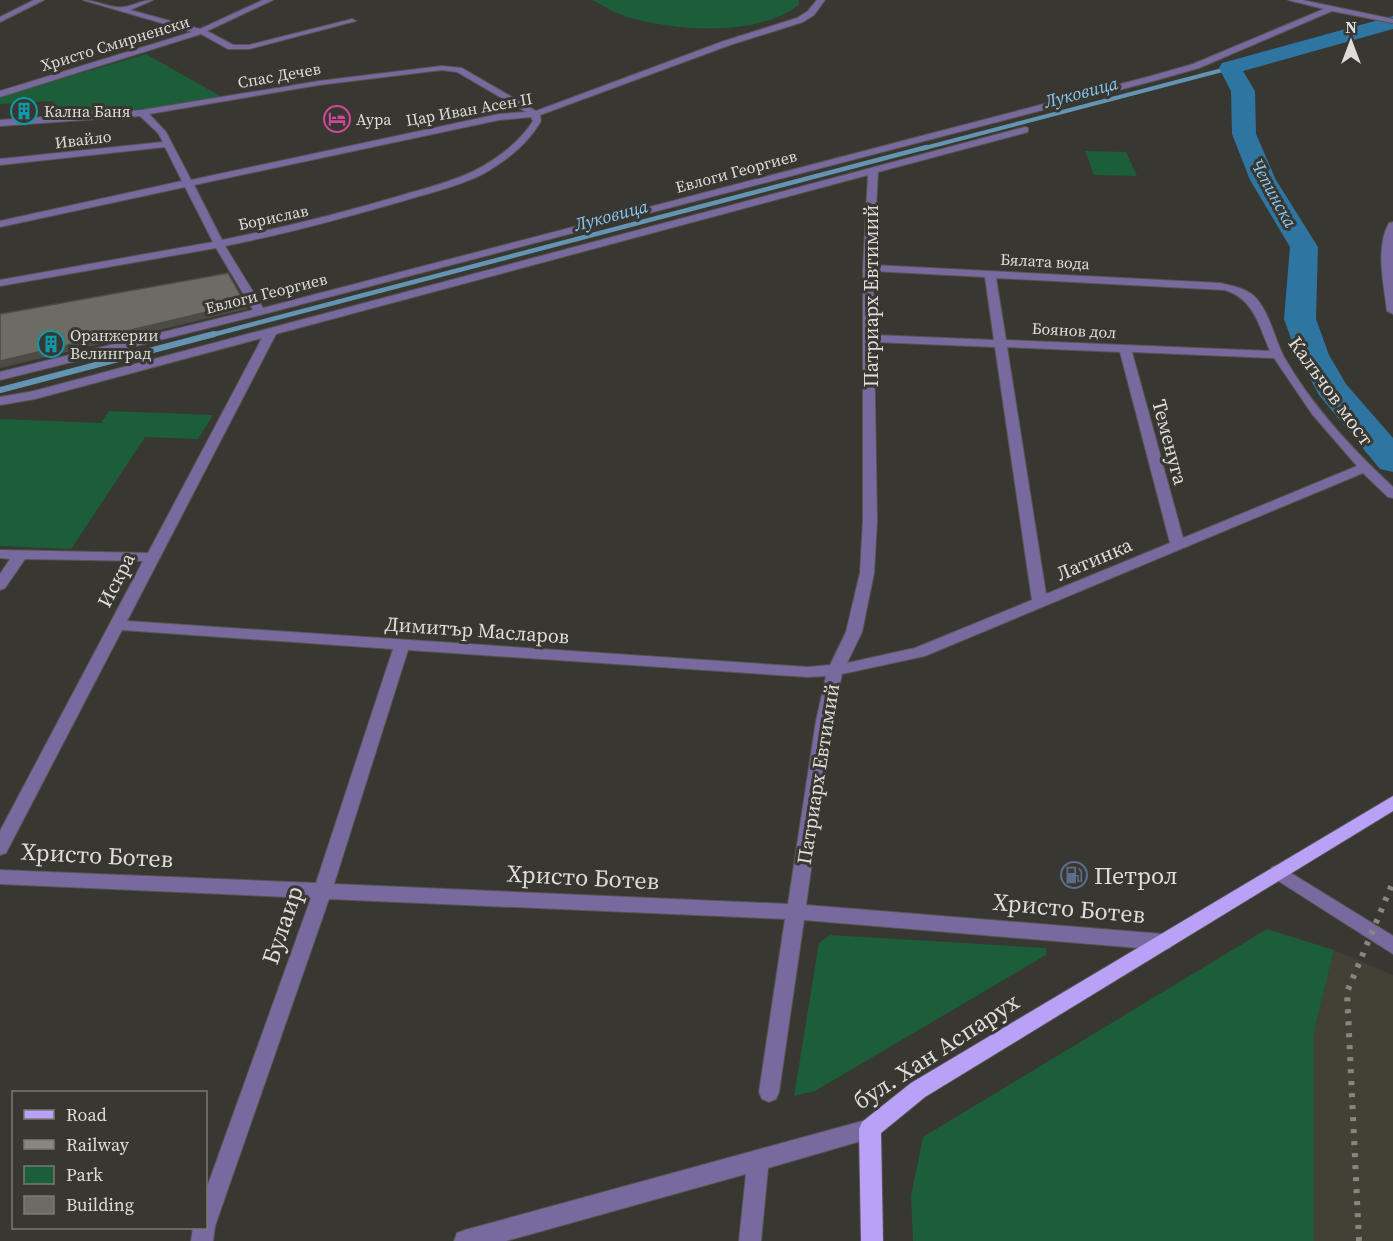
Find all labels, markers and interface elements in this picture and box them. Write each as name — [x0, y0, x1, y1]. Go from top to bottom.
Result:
street label: Христо Смирненски — [38, 10, 192, 76]
north arrow — [1321, 12, 1381, 72]
text: N — [1345, 16, 1357, 38]
street label: Спас Дечев — [236, 57, 322, 93]
water label: Луковица — [1040, 70, 1121, 114]
street label: Цар Иван Асен II — [404, 87, 534, 131]
building icon: Кална Баня — [9, 96, 39, 126]
place label: Кална Баня — [44, 100, 130, 122]
hotel icon: Аура — [322, 104, 352, 134]
place label: Аура — [356, 108, 392, 130]
street label: Ивайло — [53, 125, 113, 153]
street label: Евлоги Георгиев — [673, 144, 799, 198]
water label: Чепинска — [1245, 154, 1303, 232]
water label: Луковица — [570, 193, 651, 237]
street label: Борислав — [236, 199, 310, 235]
street label: Патриарх Евтимий — [857, 205, 885, 387]
street label: Бялата вода — [1000, 248, 1091, 274]
street label: Евлоги Георгиев — [203, 267, 329, 319]
street label: Боянов дол — [1031, 317, 1117, 343]
place label: Оранжерии Велинград — [70, 324, 159, 364]
building icon: Оранжерии Велинград — [36, 329, 66, 359]
street label: Калъчов мост — [1282, 331, 1380, 452]
street label: Теменуга — [1145, 396, 1195, 489]
street label: Латинка — [1052, 530, 1137, 588]
street label: Искра — [90, 547, 142, 612]
street label: Димитър Масларов — [384, 610, 570, 650]
street label: Патриарх Евтимий — [790, 681, 846, 866]
street label: Христо Ботев — [20, 835, 174, 875]
street label: Христо Ботев — [506, 857, 660, 897]
place label: Петрол — [1094, 859, 1178, 892]
fuel station icon: Петрол — [1059, 860, 1089, 890]
street label: Булаир — [253, 881, 311, 969]
street label: Христо Ботев — [992, 885, 1146, 931]
street label: бул. Хан Аспарух — [847, 985, 1026, 1117]
legend — [12, 1091, 207, 1229]
text: Road — [66, 1102, 107, 1127]
text: Railway — [66, 1132, 130, 1157]
text: Park — [66, 1162, 103, 1187]
text: Building — [66, 1192, 134, 1217]

